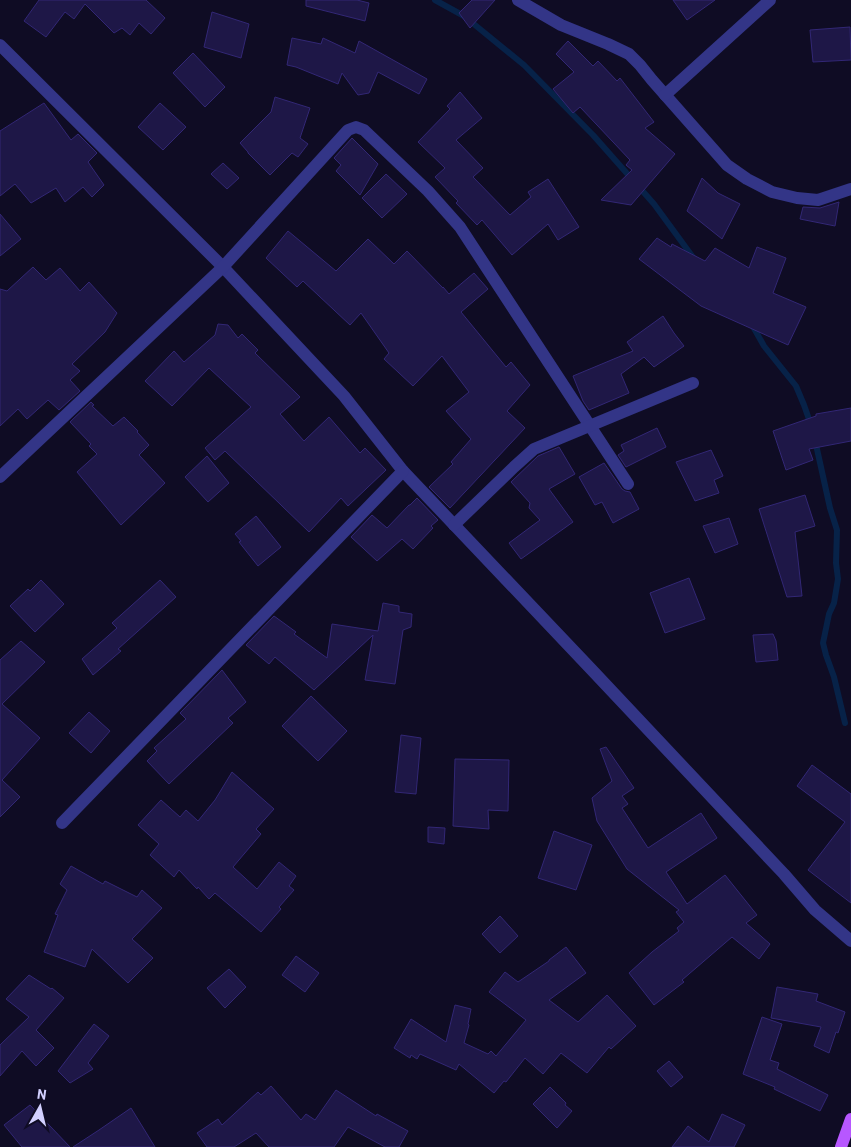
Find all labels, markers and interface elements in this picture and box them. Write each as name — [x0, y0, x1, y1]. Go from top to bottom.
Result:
north arrow — [15, 1082, 65, 1132]
text: N — [36, 1085, 48, 1103]

